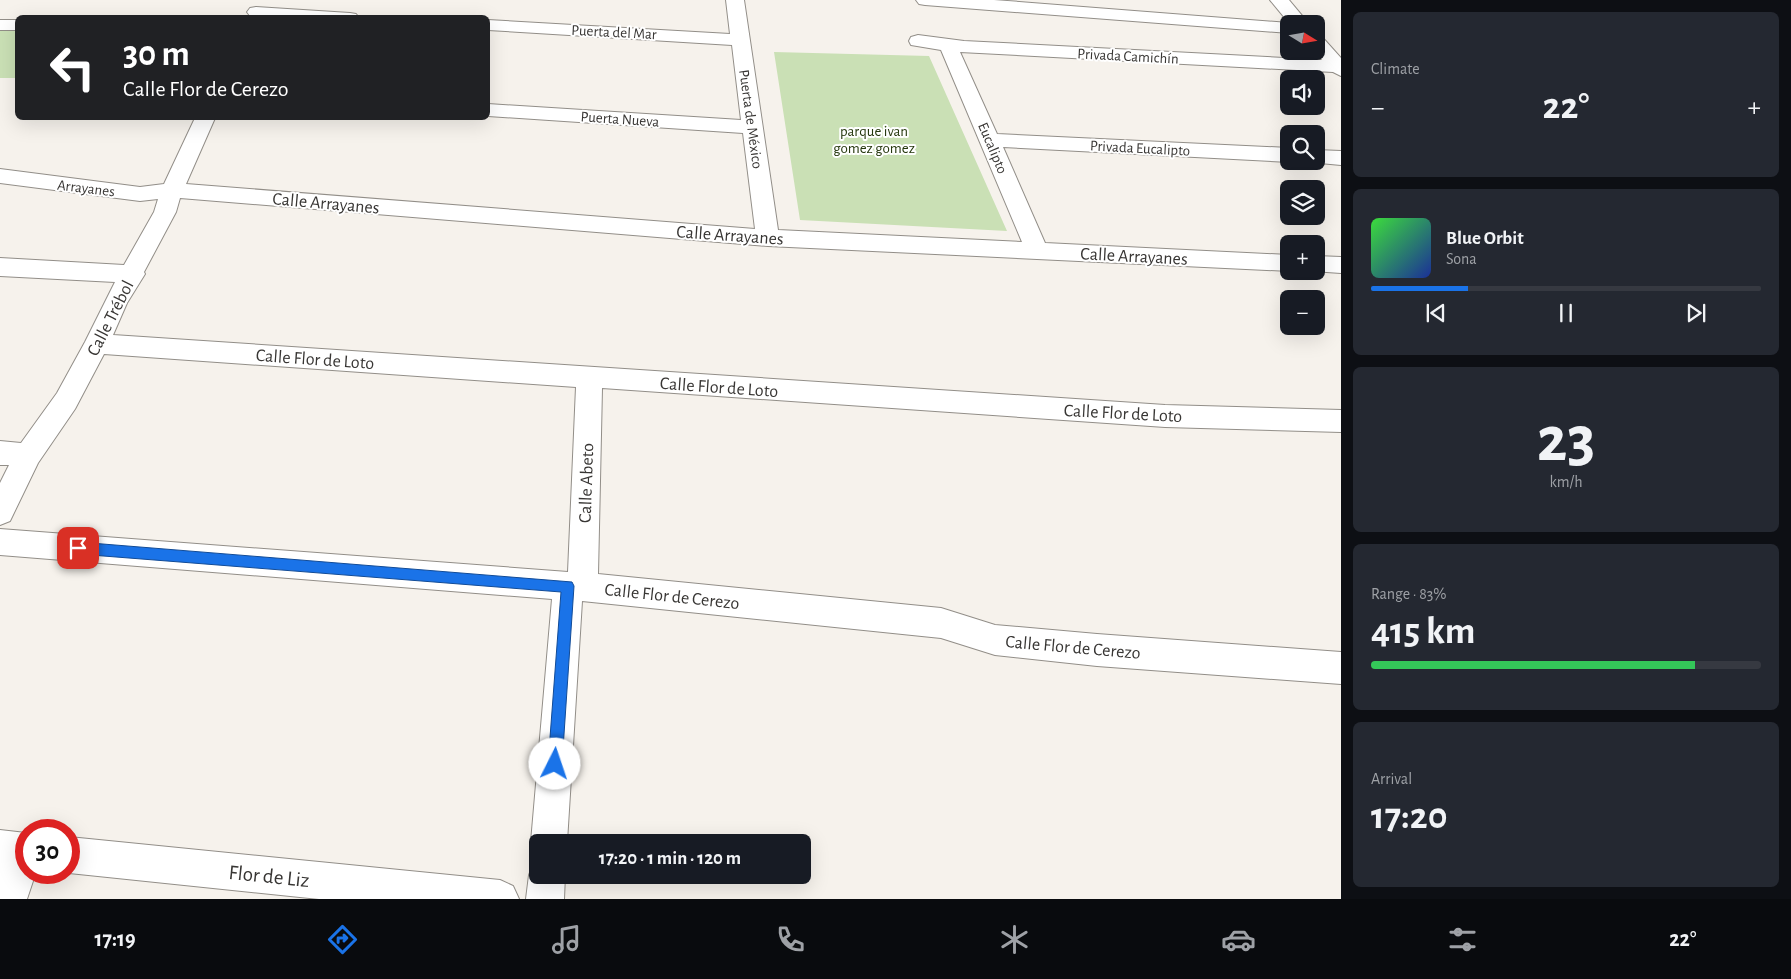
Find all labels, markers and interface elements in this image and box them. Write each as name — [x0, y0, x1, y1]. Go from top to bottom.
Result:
north arrow — [1280, 15, 1325, 60]
map controls — [1280, 15, 1325, 335]
street label: Puerta del Mar — [571, 23, 657, 42]
icon: left — [40, 35, 105, 100]
text: 30 m — [123, 37, 190, 72]
street label: Privada Camichín — [1077, 46, 1179, 67]
text: Climate — [1371, 61, 1420, 77]
street label: Puerta de México — [736, 68, 765, 170]
button: sound — [1280, 70, 1325, 115]
text: Calle Flor de Cerezo — [123, 78, 289, 100]
text: 22° — [1543, 88, 1589, 126]
text: − — [1371, 94, 1384, 122]
text: + — [1748, 94, 1761, 122]
street label: Puerta Nueva — [580, 109, 660, 130]
street label: Eucalipto — [975, 120, 1010, 176]
park label: parque ivan gomez gomez — [833, 124, 915, 156]
button: search — [1280, 125, 1325, 170]
street label: Privada Eucalipto — [1090, 138, 1190, 159]
street label: Arrayanes — [56, 178, 116, 199]
button: layers — [1280, 180, 1325, 225]
street label: Calle Arrayanes — [272, 190, 380, 218]
street label: Calle Arrayanes — [676, 223, 784, 249]
text: Blue Orbit — [1446, 229, 1524, 248]
button: + — [1280, 235, 1325, 280]
street label: Calle Arrayanes — [1080, 245, 1188, 269]
text: Sona — [1446, 251, 1477, 267]
street label: Calle Trébol — [84, 278, 138, 359]
button: − — [1280, 290, 1325, 335]
icon: previous — [1422, 299, 1450, 327]
icon: pause — [1552, 299, 1580, 327]
icon: next — [1682, 299, 1710, 327]
street label: Calle Flor de Loto — [255, 347, 375, 373]
street label: Calle Flor de Loto — [659, 375, 779, 401]
street label: Calle Flor de Loto — [1063, 402, 1183, 426]
text: 23 — [1537, 408, 1595, 473]
street label: Calle Abeto — [577, 443, 597, 523]
text: km/h — [1549, 474, 1583, 490]
pin — [57, 527, 99, 569]
icon: arrive — [64, 534, 92, 562]
street label: Calle Flor de Cerezo — [604, 581, 740, 613]
text: Range · 83% — [1371, 586, 1447, 602]
text: 415 km — [1371, 613, 1475, 651]
street label: Calle Flor de Cerezo — [1005, 633, 1141, 663]
position arrow — [528, 737, 580, 789]
text: Arrival — [1371, 771, 1412, 787]
text: 17:20 — [1371, 798, 1448, 836]
speed limit sign: 30 — [15, 819, 80, 884]
text: 17:20 · 1 min · 120 m — [599, 849, 741, 868]
street label: Flor de Liz — [228, 862, 310, 891]
icon: directions — [325, 922, 360, 957]
icon: music — [549, 922, 584, 957]
icon: phone — [773, 922, 808, 957]
icon: climate — [997, 922, 1032, 957]
icon: car — [1221, 922, 1256, 957]
icon: filters — [1445, 922, 1480, 957]
text: 17:19 — [95, 928, 136, 950]
text: 22° — [1669, 928, 1696, 950]

